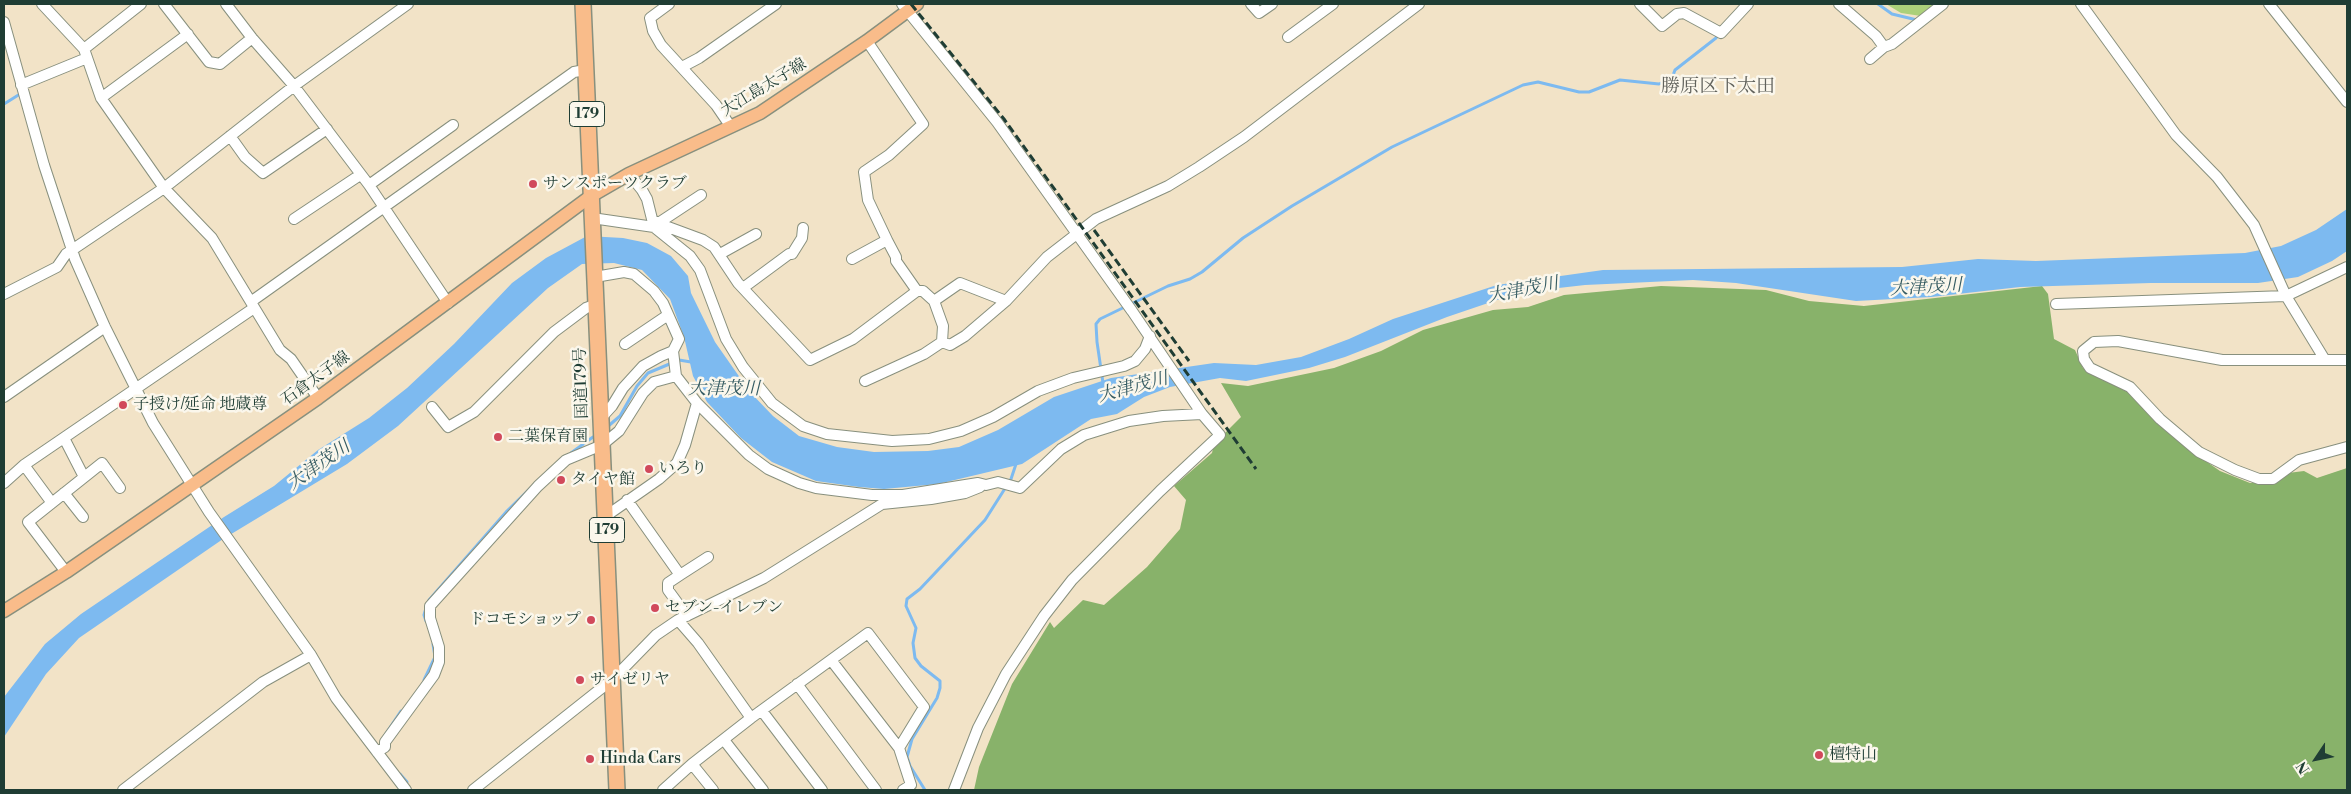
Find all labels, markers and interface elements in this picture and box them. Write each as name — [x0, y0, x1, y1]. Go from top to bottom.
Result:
street label: 大江島太子線 — [718, 55, 810, 121]
district label: 勝原区下太田 — [1661, 76, 1775, 98]
road number: 179 — [570, 102, 604, 126]
place label: サンスポーツクラブ — [543, 174, 687, 194]
marker: サンスポーツクラブ — [527, 178, 539, 190]
water label: 大津茂川 — [1486, 274, 1560, 308]
water label: 大津茂川 — [1889, 275, 1963, 301]
street label: 国道179号 — [571, 347, 593, 419]
street label: 石倉太子線 — [278, 348, 354, 410]
water label: 大津茂川 — [1095, 368, 1171, 408]
water label: 大津茂川 — [688, 379, 760, 401]
place label: 子授け/延命 地蔵尊 — [133, 395, 267, 415]
marker: 子授け/延命 地蔵尊 — [117, 399, 129, 411]
place label: 二葉保育園 — [508, 427, 588, 447]
marker: 二葉保育園 — [492, 431, 504, 443]
water label: 大津茂川 — [283, 437, 355, 495]
place label: いろり — [659, 459, 707, 479]
marker: いろり — [643, 463, 655, 475]
place label: タイヤ館 — [571, 470, 635, 490]
marker: タイヤ館 — [555, 474, 567, 486]
road number: 179 — [590, 518, 624, 542]
place label: セブン-イレブン — [665, 598, 783, 618]
marker: セブン-イレブン — [649, 602, 661, 614]
place label: ドコモショップ — [469, 610, 581, 630]
marker: ドコモショップ — [585, 614, 597, 626]
place label: サイゼリヤ — [590, 670, 670, 690]
marker: サイゼリヤ — [574, 674, 586, 686]
north arrow — [2291, 734, 2341, 784]
place label: 檀特山 — [1829, 745, 1877, 765]
place label: Hinda Cars — [600, 749, 681, 769]
marker: 檀特山 — [1813, 749, 1825, 761]
marker: Hinda Cars — [584, 753, 596, 765]
text: N — [2293, 758, 2314, 777]

